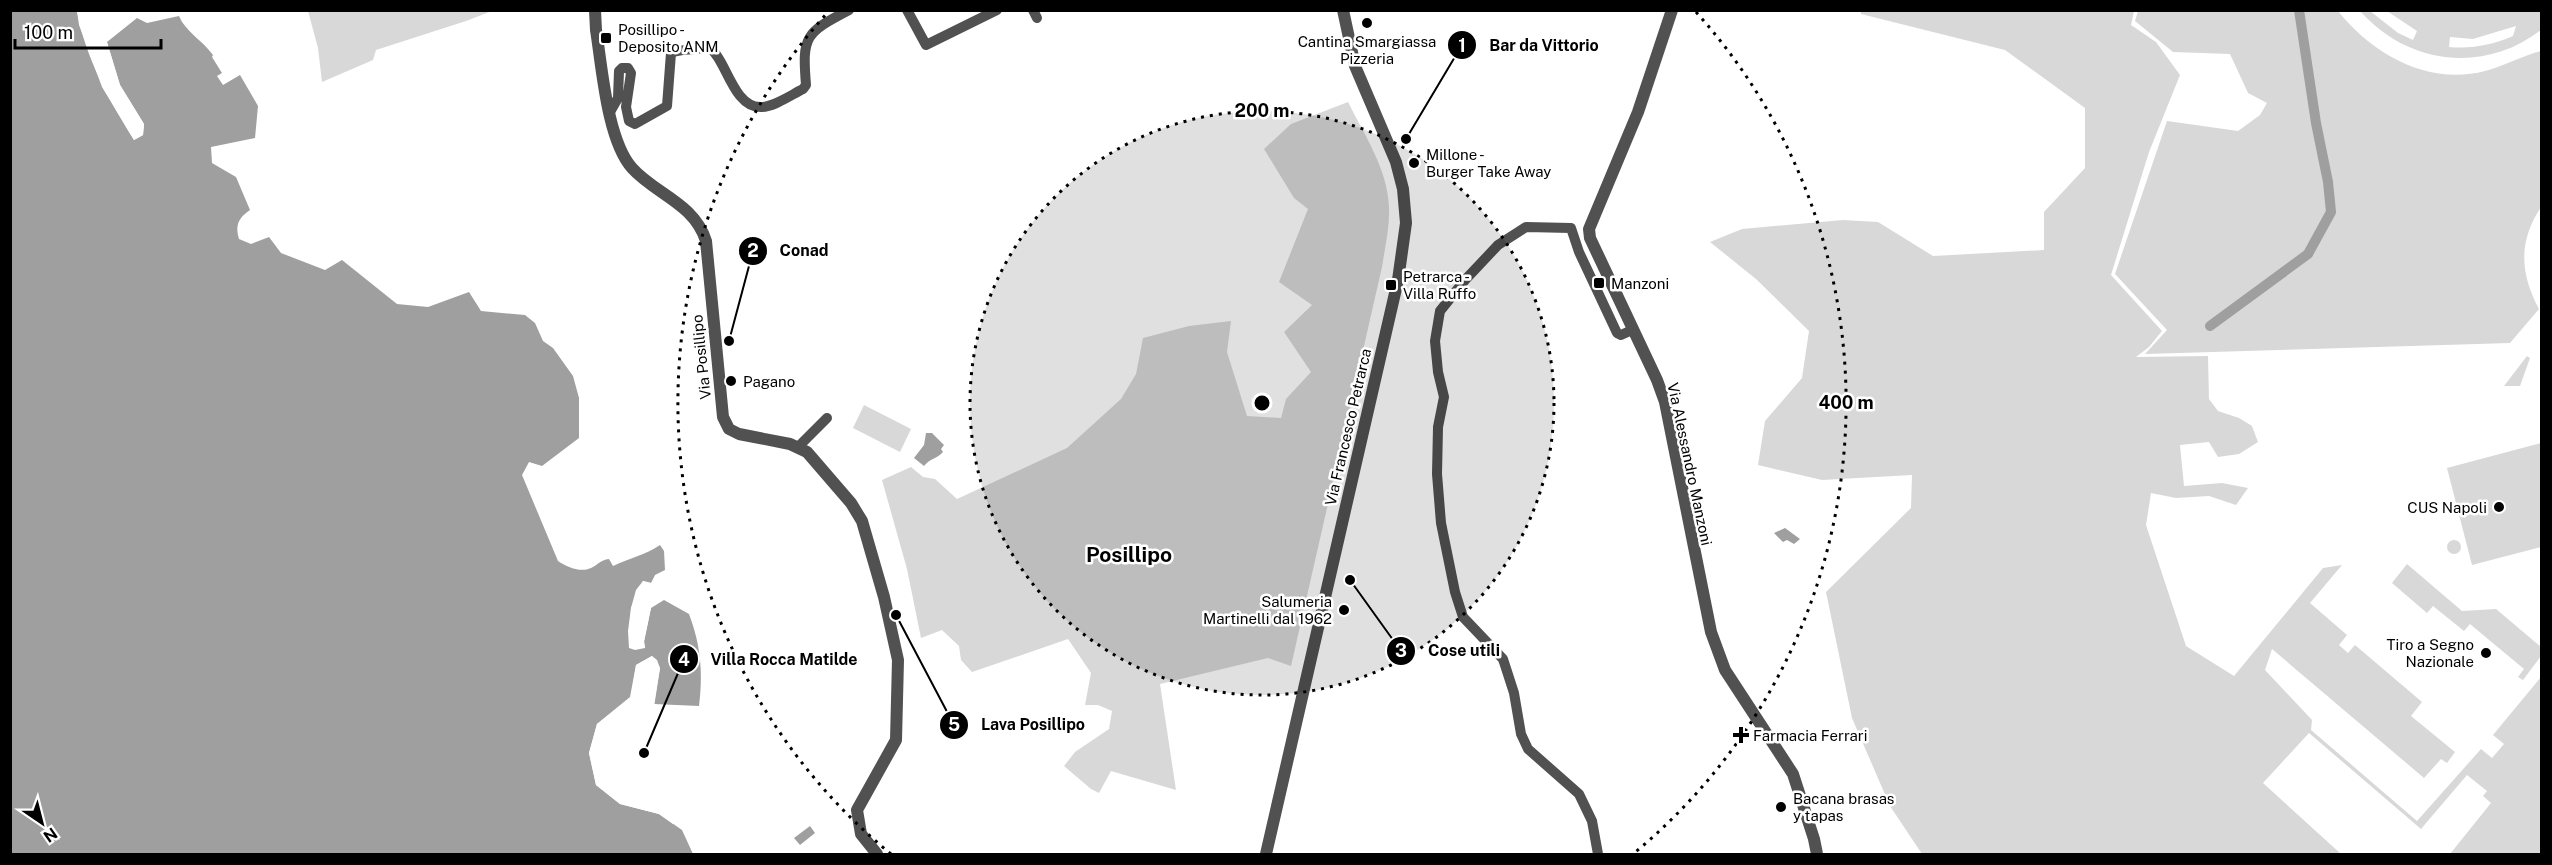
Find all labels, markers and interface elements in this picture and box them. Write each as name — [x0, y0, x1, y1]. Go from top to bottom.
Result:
scale bar — [15, 12, 160, 50]
marker: Cantina Smargiassa Pizzeria — [1360, 16, 1374, 30]
place label: Posillipo - Deposito ANM — [618, 21, 718, 55]
text: 100 m — [24, 22, 73, 43]
callout: Bar da Vittorio — [1447, 28, 1611, 62]
marker: Posillipo - Deposito ANM — [599, 31, 613, 45]
place label: Cantina Smargiassa Pizzeria — [1298, 33, 1436, 67]
text: 1 — [1458, 35, 1466, 56]
text: Bar da Vittorio — [1489, 36, 1599, 55]
text: 200 m — [1235, 100, 1289, 121]
place label: Millone - Burger Take Away — [1426, 146, 1551, 180]
marker: Millone - Burger Take Away — [1407, 156, 1421, 170]
callout: Conad — [738, 234, 841, 268]
text: 2 — [747, 240, 759, 261]
text: Conad — [780, 241, 828, 260]
place label: Petrarca - Villa Ruffo — [1403, 268, 1476, 302]
place label: Manzoni — [1611, 275, 1669, 292]
marker: Manzoni — [1592, 276, 1606, 290]
marker: Petrarca - Villa Ruffo — [1384, 278, 1398, 292]
street label: Via Posillipo — [688, 314, 714, 400]
street label: Via Francesco Petrarca — [1322, 347, 1374, 507]
place label: Pagano — [743, 373, 795, 390]
marker: Pagano — [724, 374, 738, 388]
street label: Via Alessandro Manzoni — [1664, 381, 1716, 547]
text: 400 m — [1818, 392, 1874, 413]
centre of rings — [1252, 393, 1272, 413]
place label: CUS Napoli — [2407, 499, 2487, 516]
marker: CUS Napoli — [2492, 500, 2506, 514]
district label: Posillipo — [1086, 542, 1172, 567]
place label: Salumeria Martinelli dal 1962 — [1203, 593, 1332, 627]
marker: Salumeria Martinelli dal 1962 — [1337, 603, 1351, 617]
callout: Cose utili — [1386, 634, 1511, 668]
place label: Tiro a Segno Nazionale — [2387, 636, 2474, 670]
text: 3 — [1395, 640, 1407, 661]
text: Cose utili — [1428, 641, 1500, 660]
callout: Villa Rocca Matilde — [669, 642, 870, 676]
marker: Tiro a Segno Nazionale — [2479, 646, 2493, 660]
text: 4 — [678, 649, 690, 670]
text: Villa Rocca Matilde — [711, 650, 857, 669]
callout: Lava Posillipo — [939, 708, 1098, 742]
text: 5 — [948, 714, 960, 735]
text: Lava Posillipo — [981, 715, 1085, 734]
place label: Farmacia Ferrari — [1753, 727, 1867, 744]
marker: Farmacia Ferrari — [1734, 728, 1748, 742]
place label: Bacana brasas y tapas — [1793, 790, 1894, 824]
north arrow — [12, 793, 72, 853]
marker: Bacana brasas y tapas — [1774, 800, 1788, 814]
text: N — [40, 824, 61, 846]

